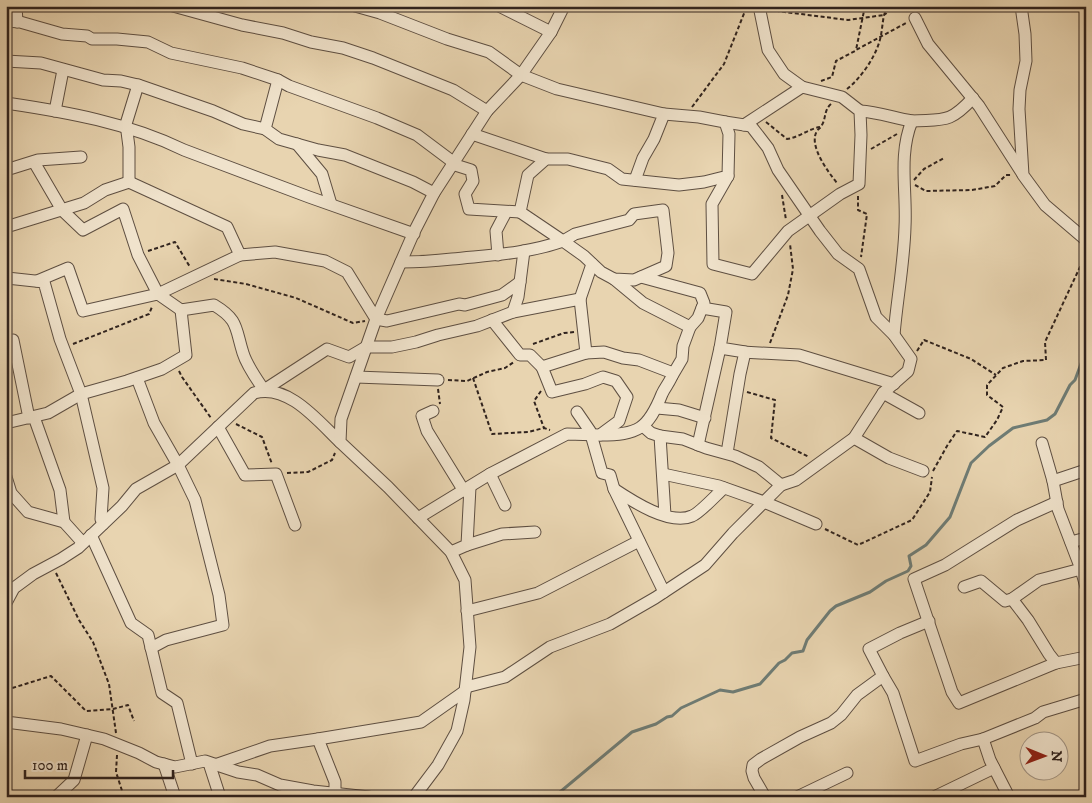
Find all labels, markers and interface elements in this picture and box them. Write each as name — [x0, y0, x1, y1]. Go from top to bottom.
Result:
north arrow — [1020, 730, 1070, 780]
scale bar — [25, 748, 172, 780]
text: N — [1047, 750, 1065, 763]
text: 100 m — [32, 756, 68, 775]

